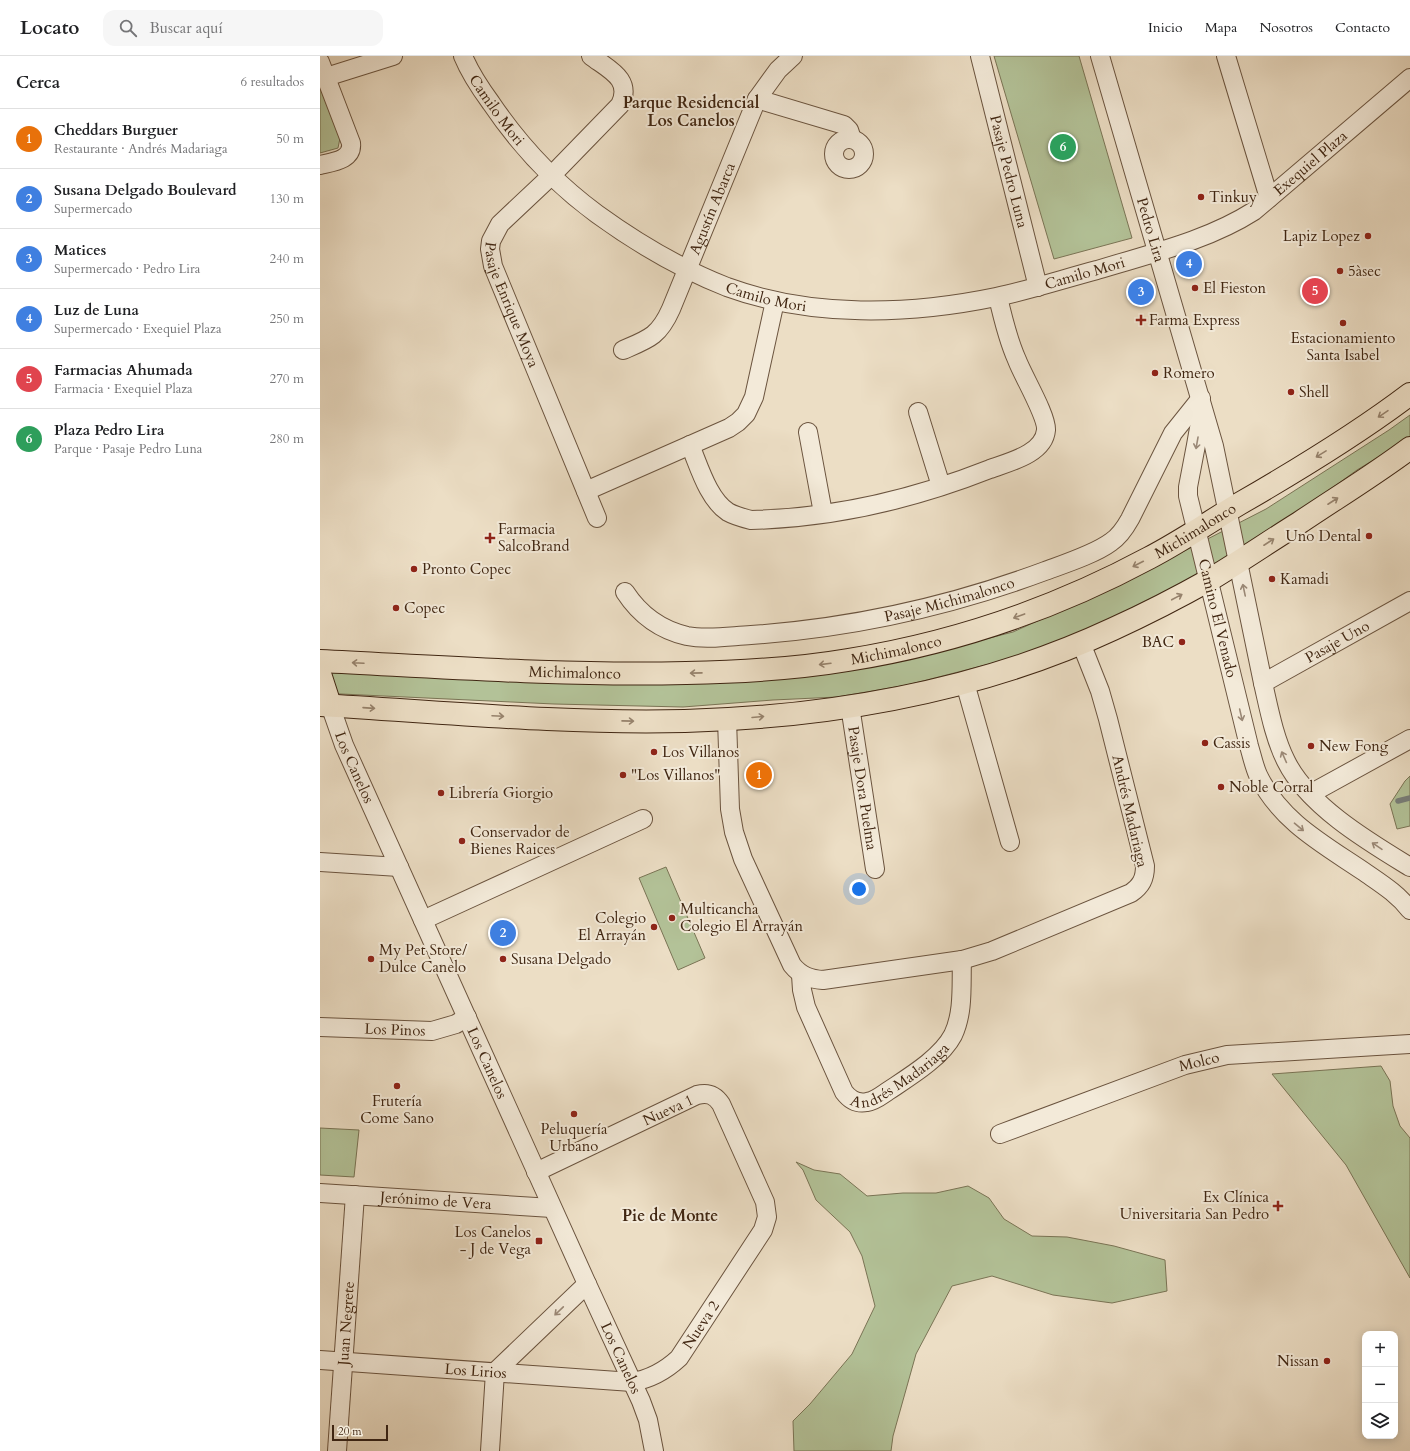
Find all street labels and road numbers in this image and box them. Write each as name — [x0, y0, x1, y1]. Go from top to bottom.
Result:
street label: Camilo Mori — [465, 71, 529, 150]
street label: Pasaje Pedro Luna — [985, 113, 1033, 230]
street label: Exequiel Plaza — [1269, 125, 1352, 200]
street label: Agustín Abarca — [684, 159, 740, 258]
street label: Pedro Lira — [1132, 195, 1170, 265]
street label: Pasaje Enrique Moya — [480, 241, 544, 371]
street label: Camilo Mori — [1042, 252, 1127, 294]
street label: Camilo Mori — [723, 277, 808, 316]
street label: Michimalonco — [1151, 498, 1240, 563]
street label: Camino El Venado — [1194, 557, 1242, 680]
street label: Pasaje Michimalonco — [882, 573, 1017, 627]
street label: Pasaje Uno — [1301, 616, 1373, 668]
street label: Michimalonco — [849, 631, 944, 669]
street label: Michimalonco — [528, 661, 621, 684]
street label: Pasaje Dora Puelma — [843, 725, 882, 852]
street label: Los Canelos — [330, 729, 379, 806]
street label: Andrés Madariaga — [1107, 753, 1153, 870]
street label: Los Pinos — [364, 1019, 426, 1041]
street label: Los Canelos — [462, 1024, 512, 1102]
street label: Andrés Madariaga — [848, 1038, 954, 1113]
street label: Molco — [1177, 1047, 1221, 1076]
street label: Nueva 1 — [639, 1090, 697, 1130]
street label: Jerónimo de Vera — [377, 1187, 493, 1214]
street label: Juan Negrete — [333, 1280, 359, 1368]
street label: Nueva 2 — [678, 1297, 724, 1353]
street label: Los Canelos — [596, 1319, 646, 1397]
street label: Los Lirios — [444, 1359, 507, 1383]

